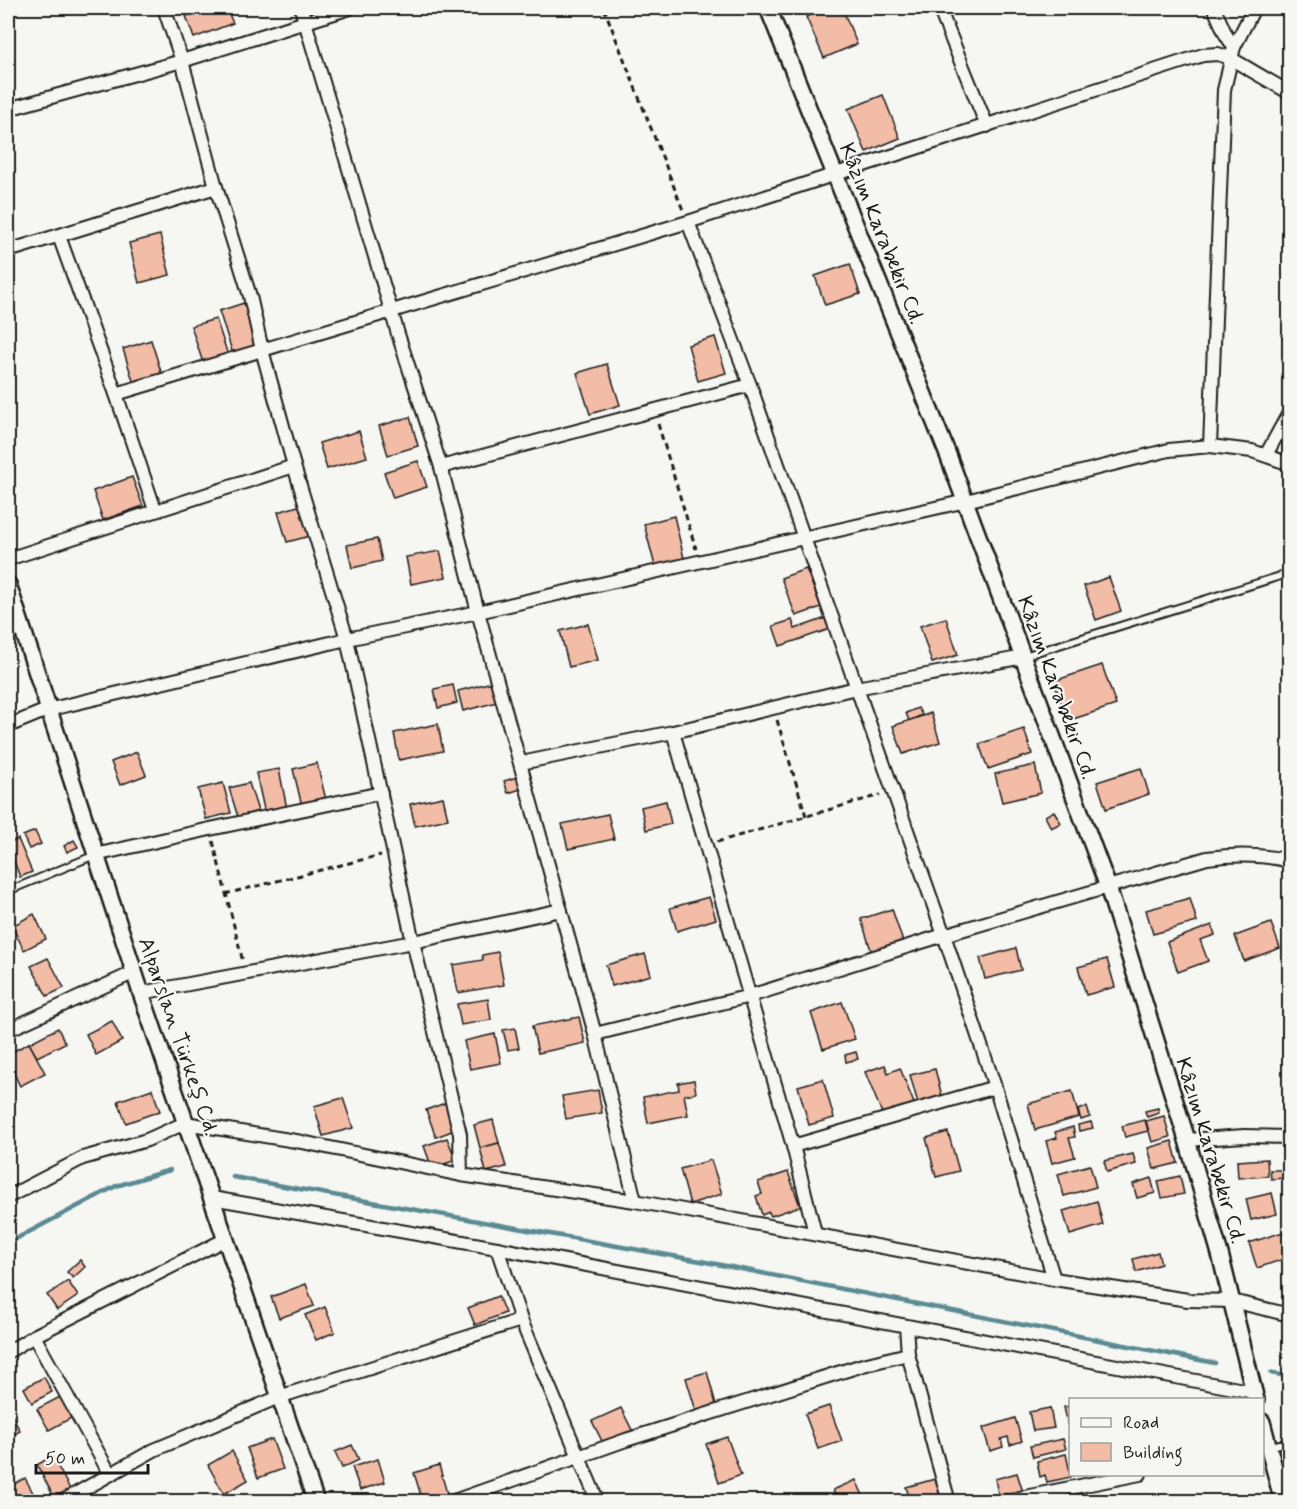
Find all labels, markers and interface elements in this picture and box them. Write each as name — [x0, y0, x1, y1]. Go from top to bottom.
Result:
street label: Kâzım Karabekir Cd. — [832, 139, 930, 329]
street label: Kâzım Karabekir Cd. — [1010, 592, 1102, 783]
street label: Alparslan Türkeş Cd. — [131, 934, 225, 1140]
street label: Kâzım Karabekir Cd. — [1168, 1054, 1252, 1247]
legend — [1069, 1398, 1264, 1476]
text: Road — [1123, 1411, 1159, 1435]
scale bar — [36, 1437, 148, 1475]
text: Building — [1123, 1441, 1183, 1467]
text: 50 m — [45, 1447, 85, 1471]

